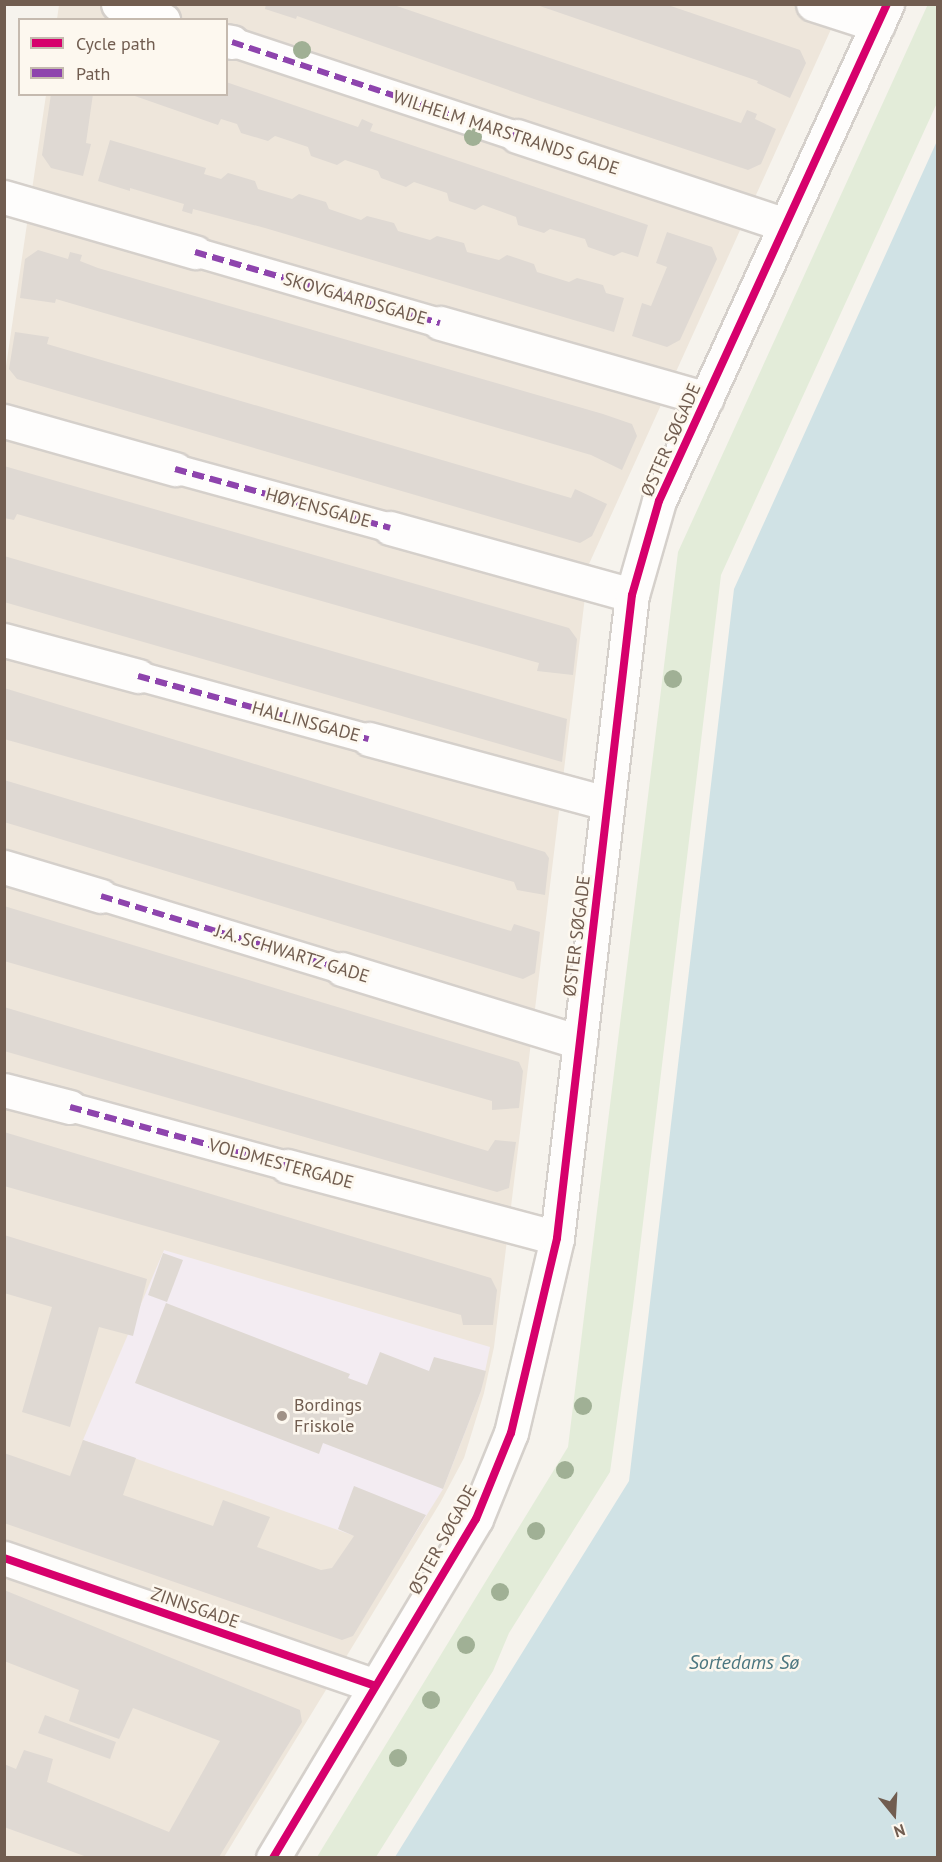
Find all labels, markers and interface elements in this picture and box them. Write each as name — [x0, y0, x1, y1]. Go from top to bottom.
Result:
legend — [18, 18, 228, 96]
text: Cycle path — [76, 32, 156, 55]
text: Path — [76, 62, 110, 85]
street label: WILHELM MARSTRANDS GADE — [390, 86, 622, 180]
street label: SKOVGAARDSGADE — [281, 268, 429, 330]
street label: ØSTER SØGADE — [636, 380, 706, 500]
street label: HØYENSGADE — [263, 484, 373, 532]
street label: HALLINSGADE — [250, 697, 362, 747]
street label: ØSTER SØGADE — [559, 874, 595, 998]
street label: J.A. SCHWARTZ GADE — [211, 920, 373, 988]
street label: VOLDMESTERGADE — [206, 1134, 356, 1194]
place label: Bordings Friskole — [294, 1395, 362, 1438]
marker: Bordings Friskole — [275, 1409, 289, 1423]
street label: ØSTER SØGADE — [404, 1481, 482, 1599]
street label: ZINNSGADE — [148, 1583, 242, 1633]
water label: Sortedams Sø — [689, 1650, 799, 1674]
north arrow — [864, 1784, 924, 1844]
text: N — [891, 1820, 908, 1842]

